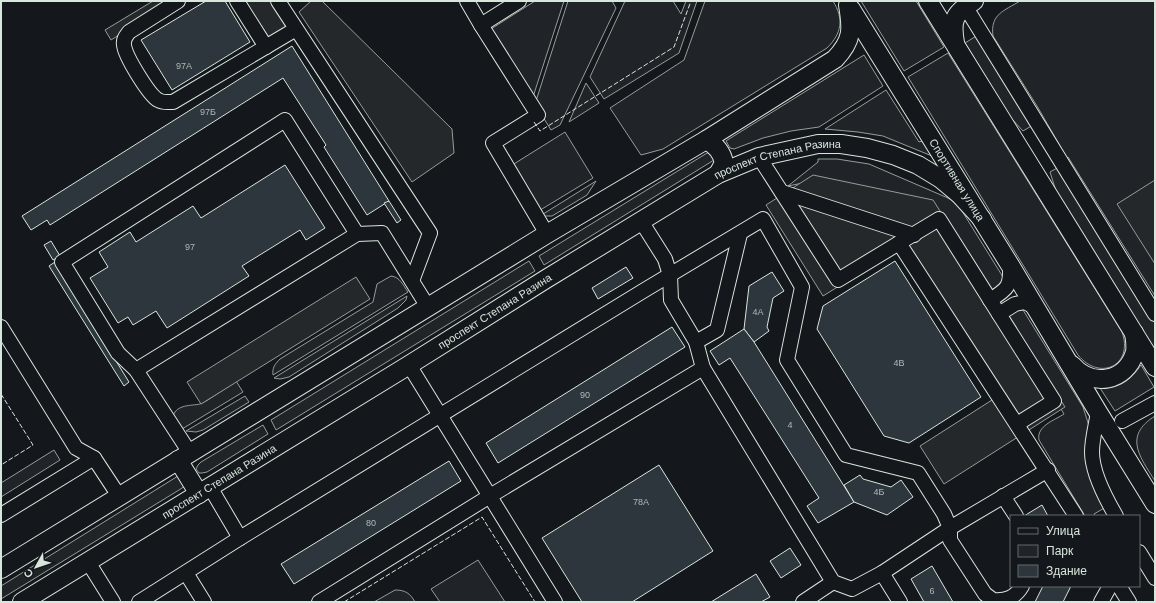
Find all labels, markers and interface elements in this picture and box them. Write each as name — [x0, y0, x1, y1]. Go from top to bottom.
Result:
house number: 97А — [176, 61, 192, 71]
house number: 97Б — [200, 107, 216, 117]
street label: Спортивная улица — [927, 136, 988, 224]
street label: проспект Степана Разина — [712, 138, 842, 181]
house number: 97 — [185, 242, 195, 252]
street label: проспект Степана Разина — [436, 271, 554, 351]
house number: 4А — [752, 307, 764, 317]
house number: 4В — [893, 358, 905, 368]
house number: 90 — [580, 390, 590, 400]
house number: 4 — [787, 420, 793, 430]
street label: проспект Степана Разина — [160, 441, 279, 521]
house number: 4Б — [874, 487, 885, 497]
house number: 78А — [633, 497, 649, 507]
legend — [1010, 515, 1140, 587]
house number: 80 — [366, 518, 376, 528]
text: Улица — [1046, 524, 1080, 538]
text: Парк — [1046, 544, 1074, 558]
north arrow — [16, 547, 56, 587]
text: Здание — [1046, 564, 1087, 578]
text: С — [21, 566, 35, 580]
house number: 6 — [929, 586, 935, 596]

